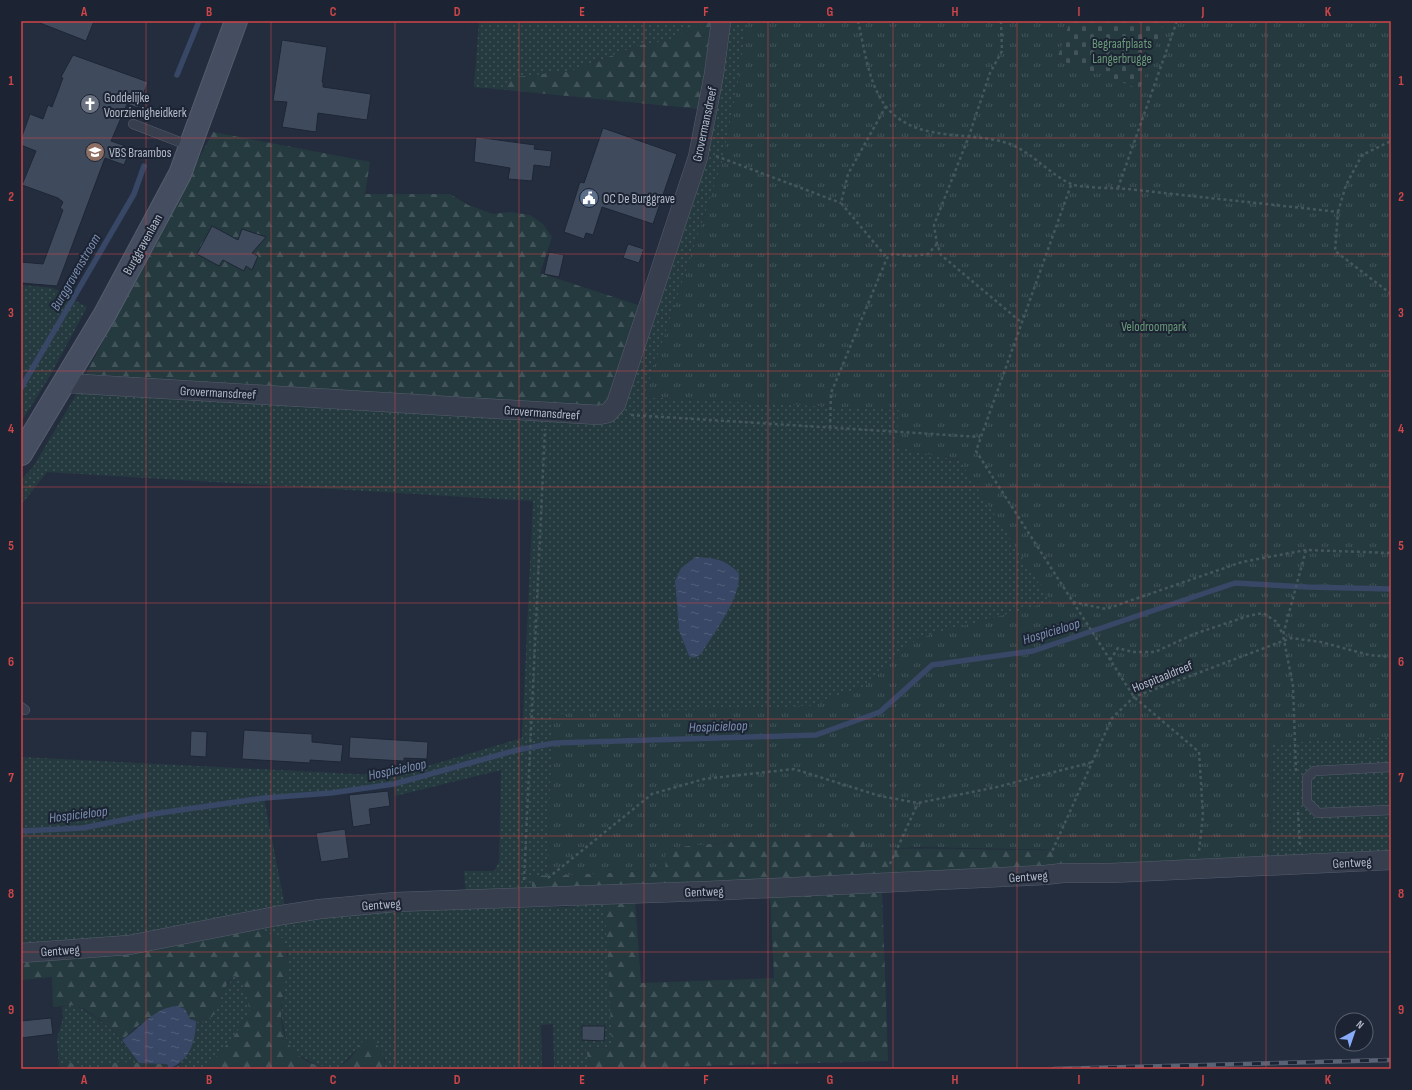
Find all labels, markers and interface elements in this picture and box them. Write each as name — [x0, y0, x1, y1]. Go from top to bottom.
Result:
text: A — [80, 4, 88, 20]
text: B — [206, 4, 212, 20]
text: C — [330, 4, 337, 20]
text: D — [454, 4, 461, 20]
text: E — [579, 4, 585, 20]
text: F — [703, 4, 709, 20]
text: G — [827, 4, 834, 20]
text: H — [952, 4, 959, 20]
text: I — [1078, 4, 1081, 20]
text: J — [1201, 4, 1205, 20]
text: K — [1325, 4, 1332, 20]
park label: Begraafplaats Langerbrugge — [1092, 36, 1152, 67]
text: 1 — [8, 73, 14, 89]
text: 1 — [1398, 73, 1404, 89]
street label: Grovermansdreef — [689, 85, 721, 163]
place label: Goddelijke Voorzienigheidkerk — [104, 90, 187, 121]
church icon: Goddelijke Voorzienigheidkerk — [79, 93, 101, 115]
school or university icon: VBS Braambos — [84, 141, 106, 163]
place label: VBS Braambos — [109, 145, 172, 161]
public building icon: OC De Burggrave — [578, 187, 600, 209]
text: 2 — [8, 189, 14, 205]
text: 2 — [1398, 189, 1404, 205]
place label: OC De Burggrave — [603, 191, 675, 207]
street label: Burggravenlaan — [120, 211, 166, 278]
water label: Burggravenstroom — [47, 231, 104, 314]
text: 3 — [8, 305, 14, 321]
text: 3 — [1398, 305, 1404, 321]
park label: Velodroompark — [1121, 319, 1187, 335]
street label: Grovermansdreef — [180, 383, 257, 403]
street label: Grovermansdreef — [503, 402, 581, 424]
text: 4 — [8, 421, 14, 437]
text: 4 — [1398, 421, 1404, 437]
text: 5 — [8, 538, 14, 554]
text: 5 — [1398, 538, 1404, 554]
water label: Hospicieloop — [1021, 615, 1082, 648]
text: 6 — [8, 654, 14, 670]
text: 6 — [1398, 654, 1404, 670]
street label: Hospitaaldreef — [1130, 657, 1195, 696]
water label: Hospicieloop — [688, 717, 748, 736]
water label: Hospicieloop — [367, 755, 428, 784]
text: 7 — [8, 770, 14, 786]
text: 7 — [1398, 770, 1404, 786]
water label: Hospicieloop — [48, 802, 109, 827]
street label: Gentweg — [1332, 854, 1372, 872]
street label: Gentweg — [1008, 868, 1048, 886]
street label: Gentweg — [684, 883, 724, 901]
text: 8 — [8, 886, 14, 902]
text: 8 — [1398, 886, 1404, 902]
street label: Gentweg — [361, 896, 401, 914]
street label: Gentweg — [40, 942, 80, 960]
text: 9 — [8, 1002, 14, 1018]
text: 9 — [1398, 1002, 1404, 1018]
north arrow — [1334, 1012, 1374, 1052]
text: N — [1354, 1018, 1367, 1032]
text: A — [80, 1072, 88, 1088]
text: B — [206, 1072, 212, 1088]
text: C — [330, 1072, 337, 1088]
text: D — [454, 1072, 461, 1088]
text: E — [579, 1072, 585, 1088]
text: F — [703, 1072, 709, 1088]
text: G — [827, 1072, 834, 1088]
text: H — [952, 1072, 959, 1088]
text: I — [1078, 1072, 1081, 1088]
text: J — [1201, 1072, 1205, 1088]
text: K — [1325, 1072, 1332, 1088]

